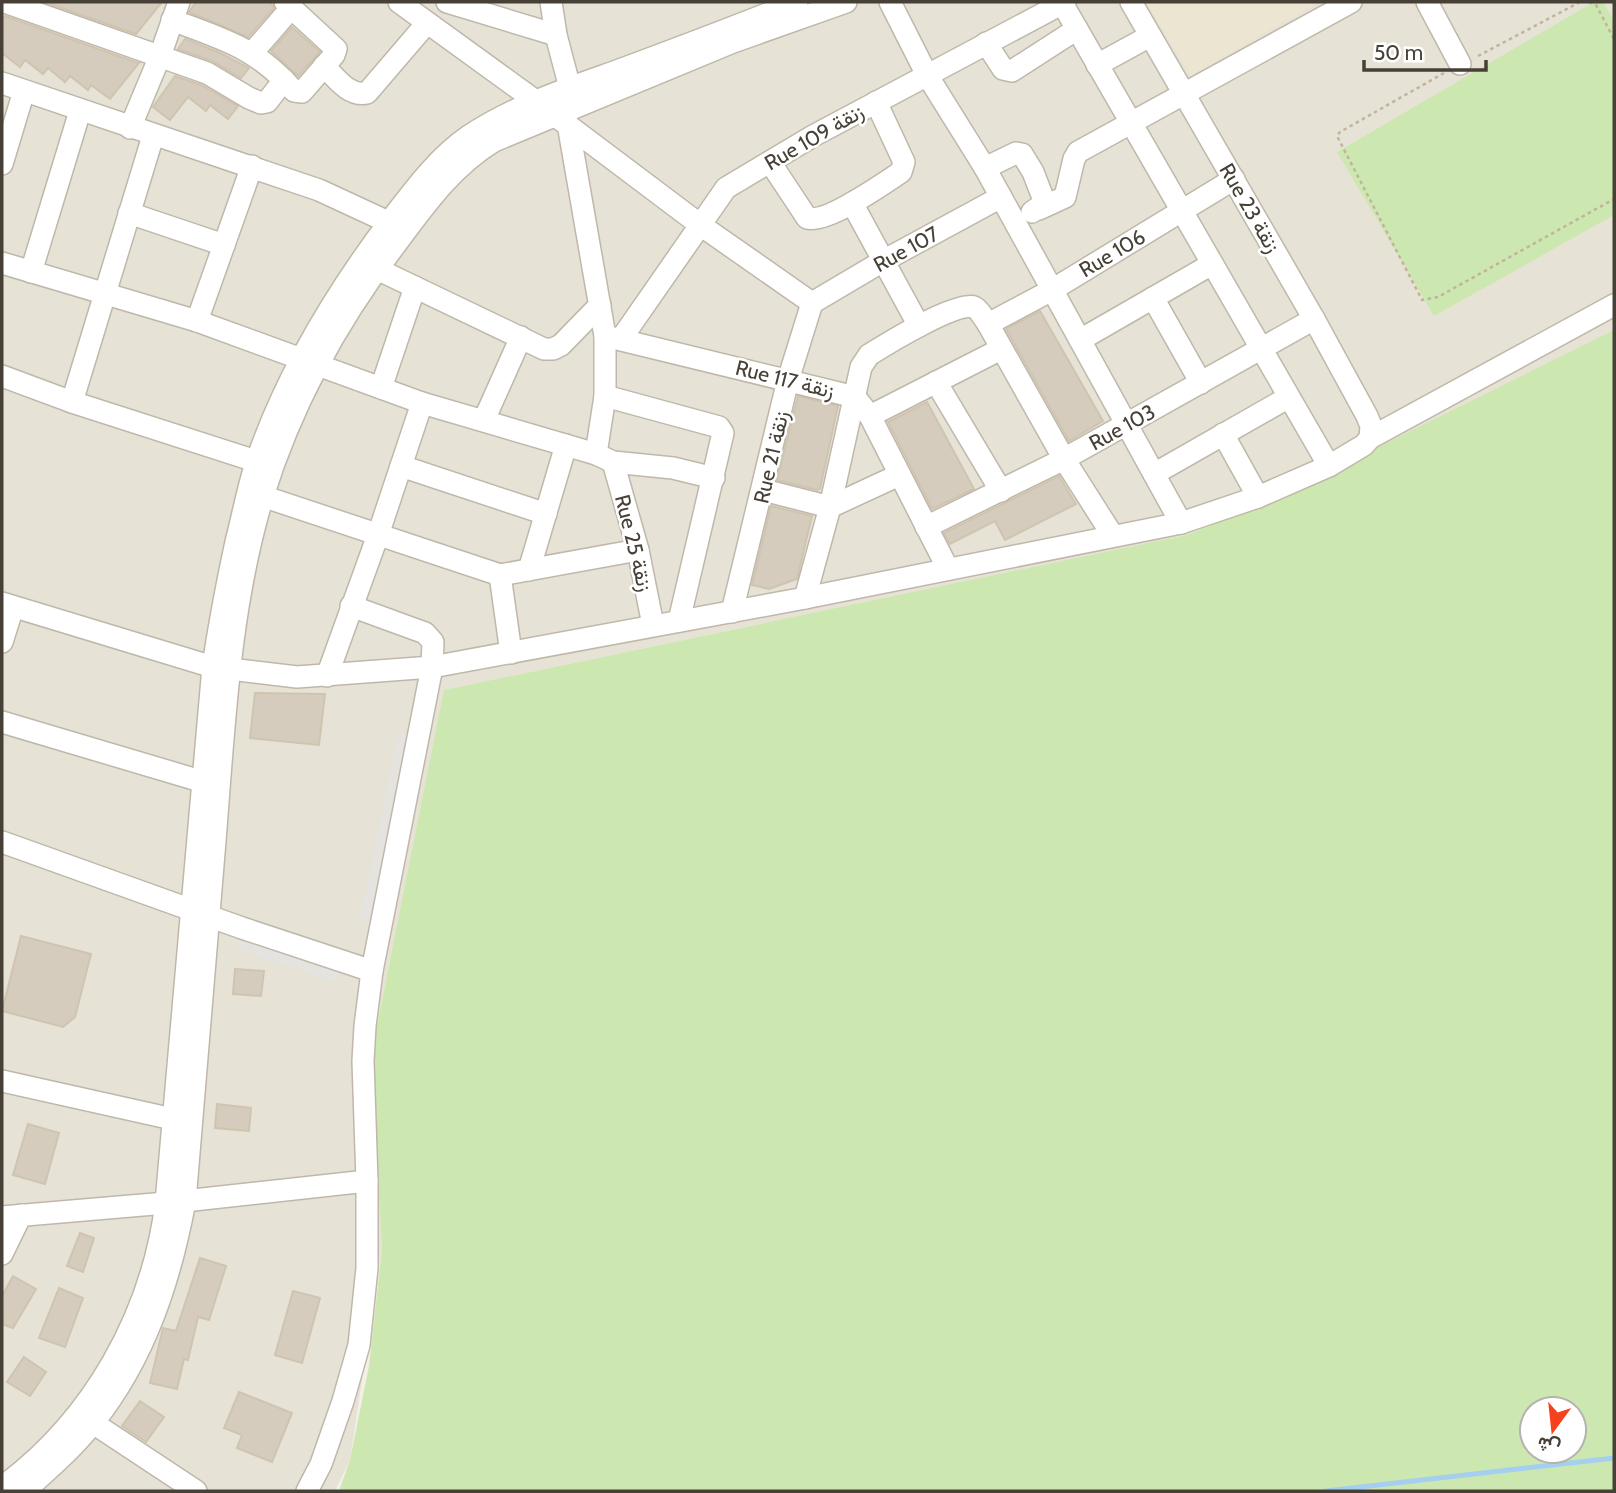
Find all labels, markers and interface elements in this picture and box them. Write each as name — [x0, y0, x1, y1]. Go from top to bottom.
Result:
scale bar — [1364, 28, 1486, 72]
text: 50 m — [1374, 40, 1423, 65]
street label: Rue 109 زنقة — [760, 99, 868, 176]
street label: Rue 23 زنقة — [1214, 159, 1286, 258]
street label: Rue 107 — [869, 221, 943, 277]
street label: Rue 106 — [1075, 224, 1149, 282]
street label: Rue 117 زنقة — [733, 355, 837, 404]
street label: Rue 103 — [1085, 399, 1159, 455]
street label: Rue 21 زنقة — [748, 408, 795, 506]
street label: Rue 25 زنقة — [609, 492, 658, 594]
north arrow — [1518, 1395, 1588, 1465]
text: ش — [1535, 1432, 1563, 1460]

